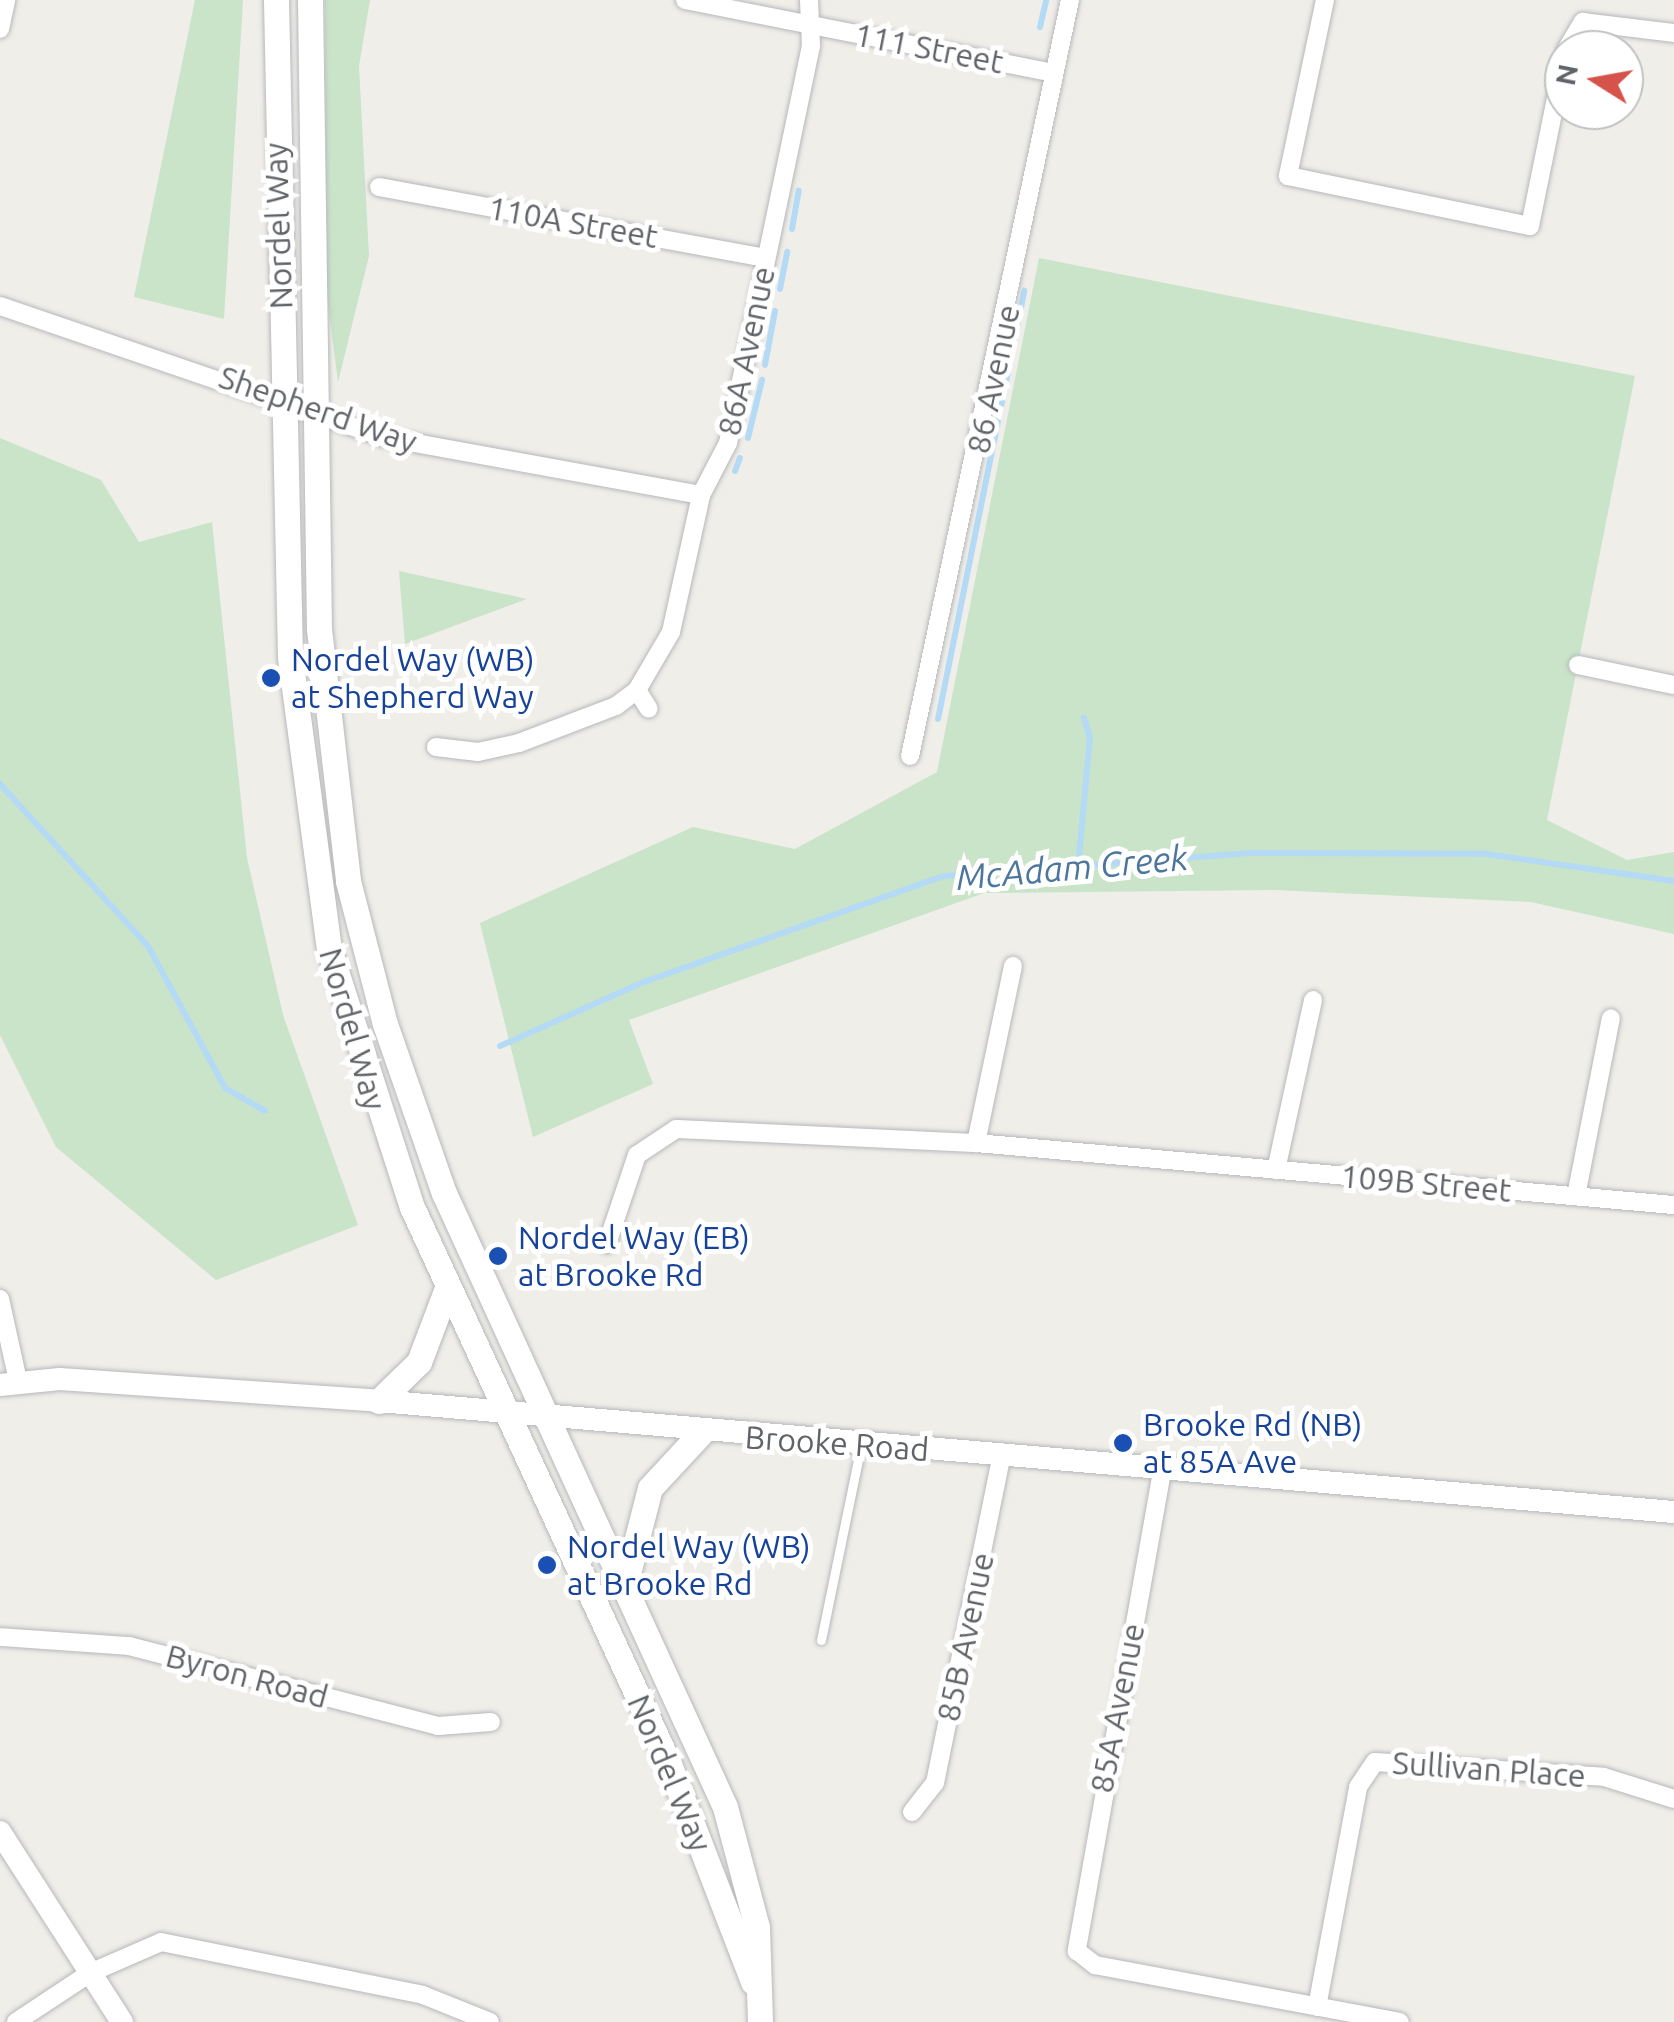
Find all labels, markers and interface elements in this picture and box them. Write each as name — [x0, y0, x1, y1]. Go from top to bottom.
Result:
street label: 111 Street — [851, 15, 1007, 81]
north arrow — [1544, 30, 1644, 130]
text: N — [1549, 61, 1583, 88]
street label: Nordel Way — [256, 142, 300, 310]
street label: 110A Street — [485, 188, 661, 256]
street label: 86A Avenue — [709, 263, 783, 439]
street label: 86 Avenue — [958, 301, 1028, 457]
street label: Shepherd Way — [214, 357, 422, 461]
place label: Nordel Way (WB) at Shepherd Way — [291, 641, 535, 716]
marker: Nordel Way (WB) at Shepherd Way — [260, 667, 282, 689]
water label: McAdam Creek — [954, 836, 1190, 898]
street label: Nordel Way — [312, 944, 394, 1114]
street label: 109B Street — [1339, 1156, 1513, 1210]
place label: Nordel Way (EB) at Brooke Rd — [518, 1219, 750, 1294]
marker: Nordel Way (EB) at Brooke Rd — [487, 1245, 509, 1267]
place label: Brooke Rd (NB) at 85A Ave — [1143, 1406, 1362, 1481]
street label: Brooke Road — [744, 1417, 930, 1469]
marker: Brooke Rd (NB) at 85A Ave — [1112, 1432, 1134, 1454]
place label: Nordel Way (WB) at Brooke Rd — [567, 1528, 811, 1603]
street label: 85B Avenue — [928, 1549, 1002, 1725]
marker: Nordel Way (WB) at Brooke Rd — [536, 1554, 558, 1576]
street label: 85A Avenue — [1082, 1620, 1152, 1796]
street label: Byron Road — [162, 1636, 332, 1716]
street label: Nordel Way — [620, 1689, 720, 1857]
street label: Sullivan Place — [1391, 1743, 1587, 1795]

